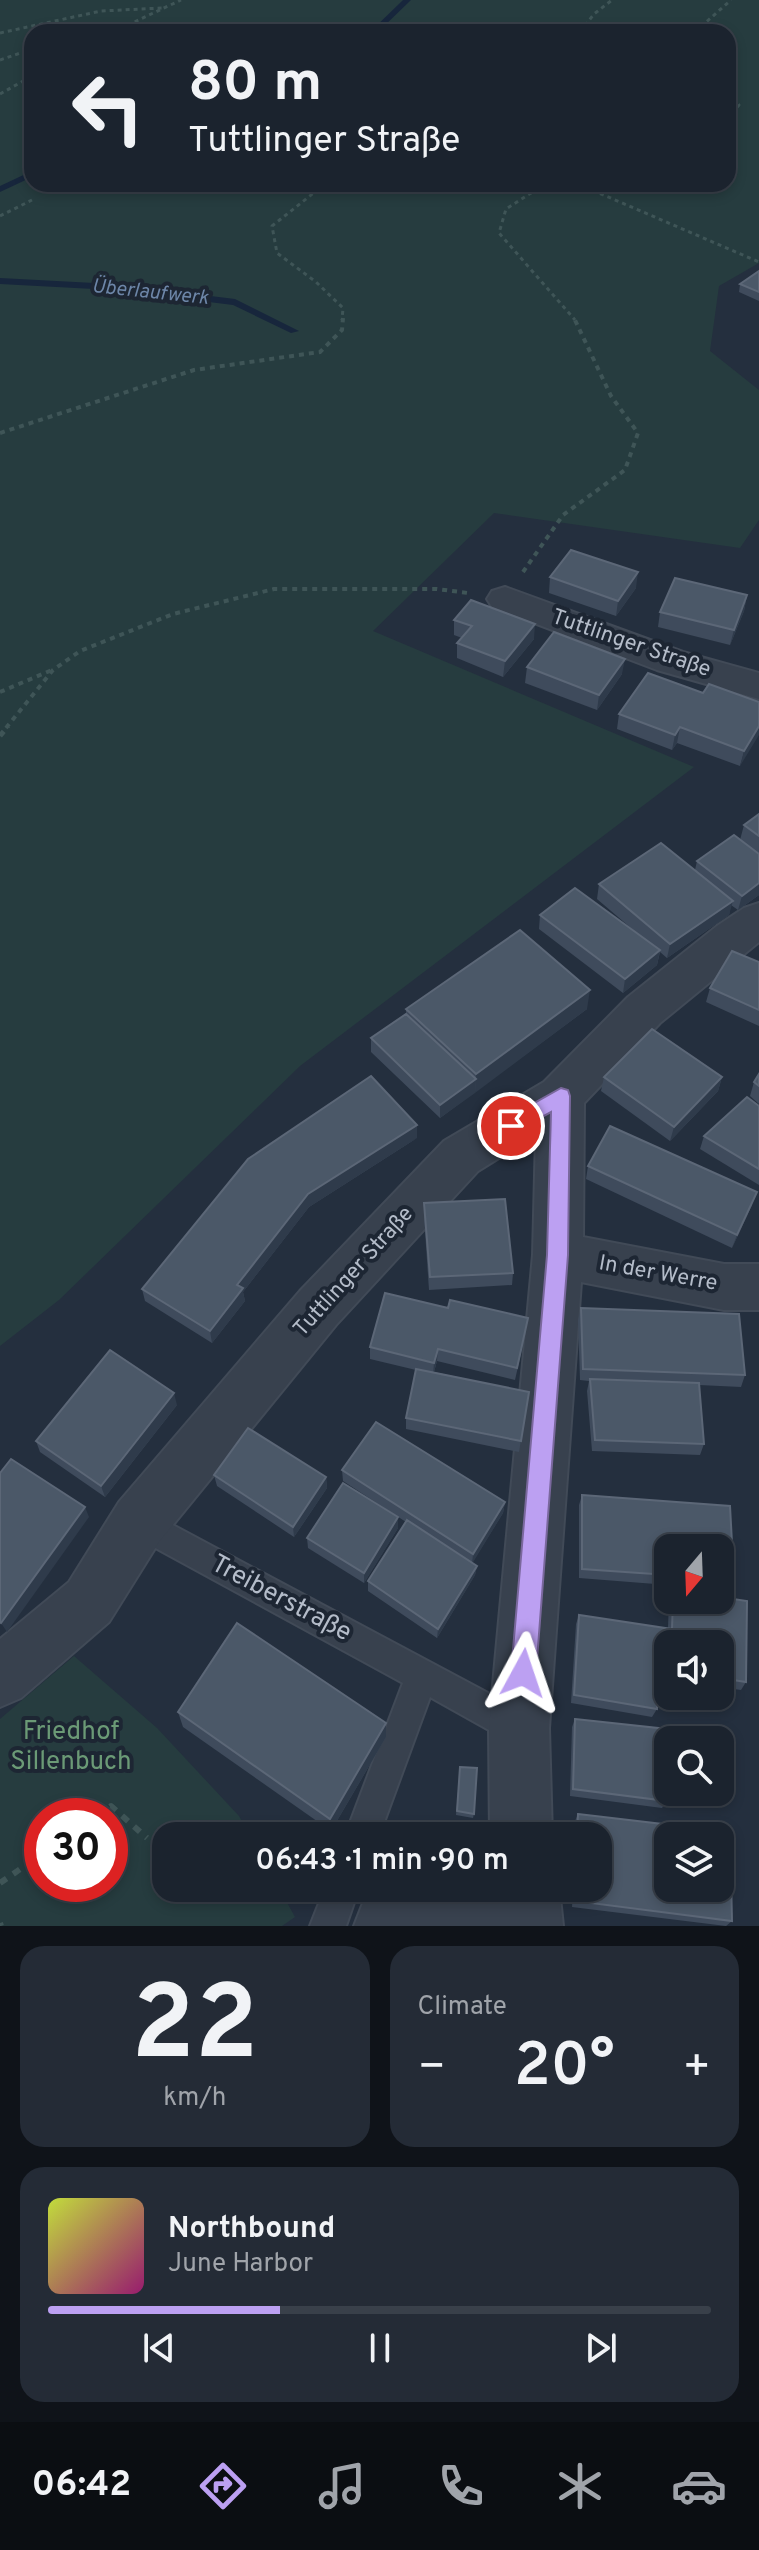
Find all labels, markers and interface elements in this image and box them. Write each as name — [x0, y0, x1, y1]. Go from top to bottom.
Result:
text: 80 m — [188, 50, 322, 120]
icon: left — [56, 56, 160, 160]
text: Tuttlinger Straße — [188, 119, 460, 165]
water label: Überlaufwerk — [90, 272, 211, 312]
street label: Tuttlinger Straße — [548, 604, 714, 684]
pin — [477, 1092, 545, 1160]
icon: arrive — [489, 1104, 533, 1148]
street label: Tuttlinger Straße — [288, 1201, 420, 1343]
street label: In der Werre — [597, 1250, 719, 1298]
north arrow — [654, 1534, 734, 1614]
map controls — [654, 1534, 734, 1902]
street label: Treiberstraße — [205, 1548, 357, 1650]
button: sound — [654, 1630, 734, 1710]
position arrow — [481, 1631, 565, 1715]
park label: Friedhof Sillenbuch — [10, 1716, 132, 1779]
button: search — [654, 1726, 734, 1806]
speed limit sign: 30 — [24, 1798, 128, 1902]
button: layers — [654, 1822, 734, 1902]
text: 06:43 · 1 min · 90 m — [255, 1843, 509, 1880]
text: 22 — [131, 1964, 258, 2096]
text: Climate — [418, 1991, 507, 2024]
text: 20° — [514, 2031, 615, 2107]
text: − — [418, 2041, 446, 2097]
text: + — [683, 2041, 711, 2097]
text: km/h — [163, 2082, 226, 2115]
text: Northbound — [168, 2211, 335, 2248]
text: June Harbor — [168, 2248, 313, 2281]
icon: previous — [137, 2326, 181, 2370]
icon: pause — [358, 2326, 402, 2370]
icon: next — [579, 2326, 623, 2370]
icon: directions — [195, 2458, 251, 2514]
icon: music — [314, 2458, 370, 2514]
icon: phone — [433, 2458, 489, 2514]
icon: climate — [552, 2458, 608, 2514]
icon: car — [671, 2458, 727, 2514]
text: 06:42 — [32, 2463, 131, 2509]

